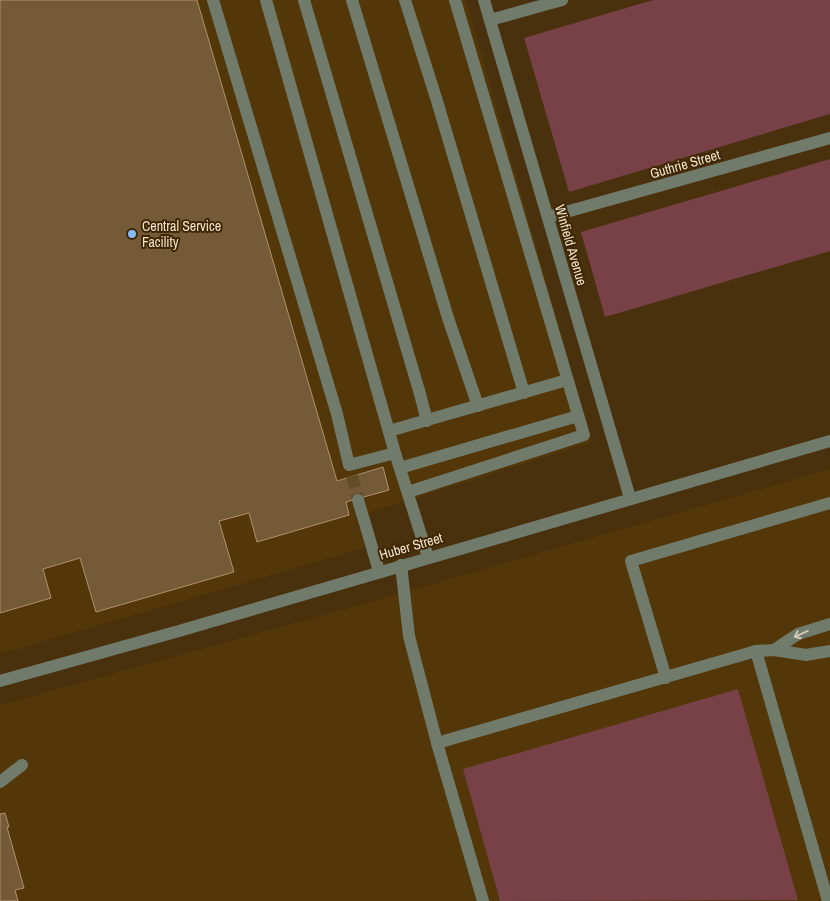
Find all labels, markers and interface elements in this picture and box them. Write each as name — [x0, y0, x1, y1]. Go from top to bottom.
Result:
street label: Guthrie Street — [648, 145, 722, 183]
street label: Winfield Avenue — [551, 202, 591, 288]
place label: Central Service Facility — [142, 217, 221, 251]
marker: Central Service Facility — [126, 228, 138, 240]
street label: Huber Street — [377, 528, 445, 564]
one-way arrow — [793, 630, 808, 640]

